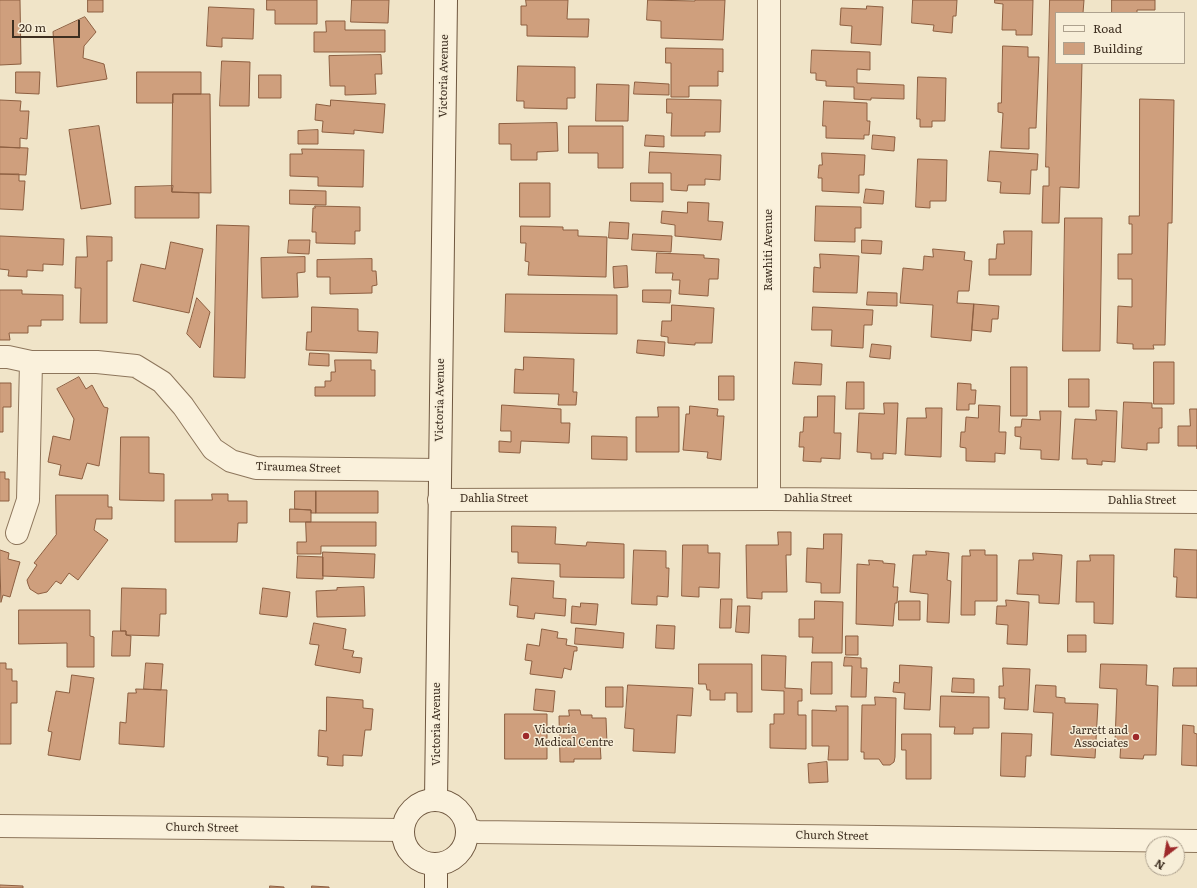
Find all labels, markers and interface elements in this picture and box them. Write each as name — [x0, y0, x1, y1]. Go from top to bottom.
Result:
scale bar — [14, 12, 82, 38]
legend — [1055, 12, 1185, 64]
text: 20 m — [19, 18, 46, 36]
text: Road — [1093, 19, 1122, 37]
street label: Victoria Avenue — [437, 34, 451, 118]
text: Building — [1093, 39, 1142, 57]
street label: Rawhiti Avenue — [762, 209, 776, 291]
street label: Victoria Avenue — [433, 358, 447, 442]
street label: Tiraumea Street — [255, 460, 341, 476]
street label: Dahlia Street — [460, 492, 528, 506]
street label: Dahlia Street — [784, 492, 852, 506]
street label: Dahlia Street — [1108, 494, 1176, 508]
street label: Victoria Avenue — [430, 682, 444, 766]
place label: Victoria Medical Centre — [534, 723, 613, 749]
place label: Jarrett and Associates — [1070, 724, 1128, 750]
marker: Victoria Medical Centre — [521, 731, 531, 741]
marker: Jarrett and Associates — [1131, 732, 1141, 742]
street label: Church Street — [165, 821, 239, 835]
street label: Church Street — [795, 829, 869, 843]
north arrow — [1145, 836, 1185, 876]
text: N — [1151, 856, 1167, 875]

